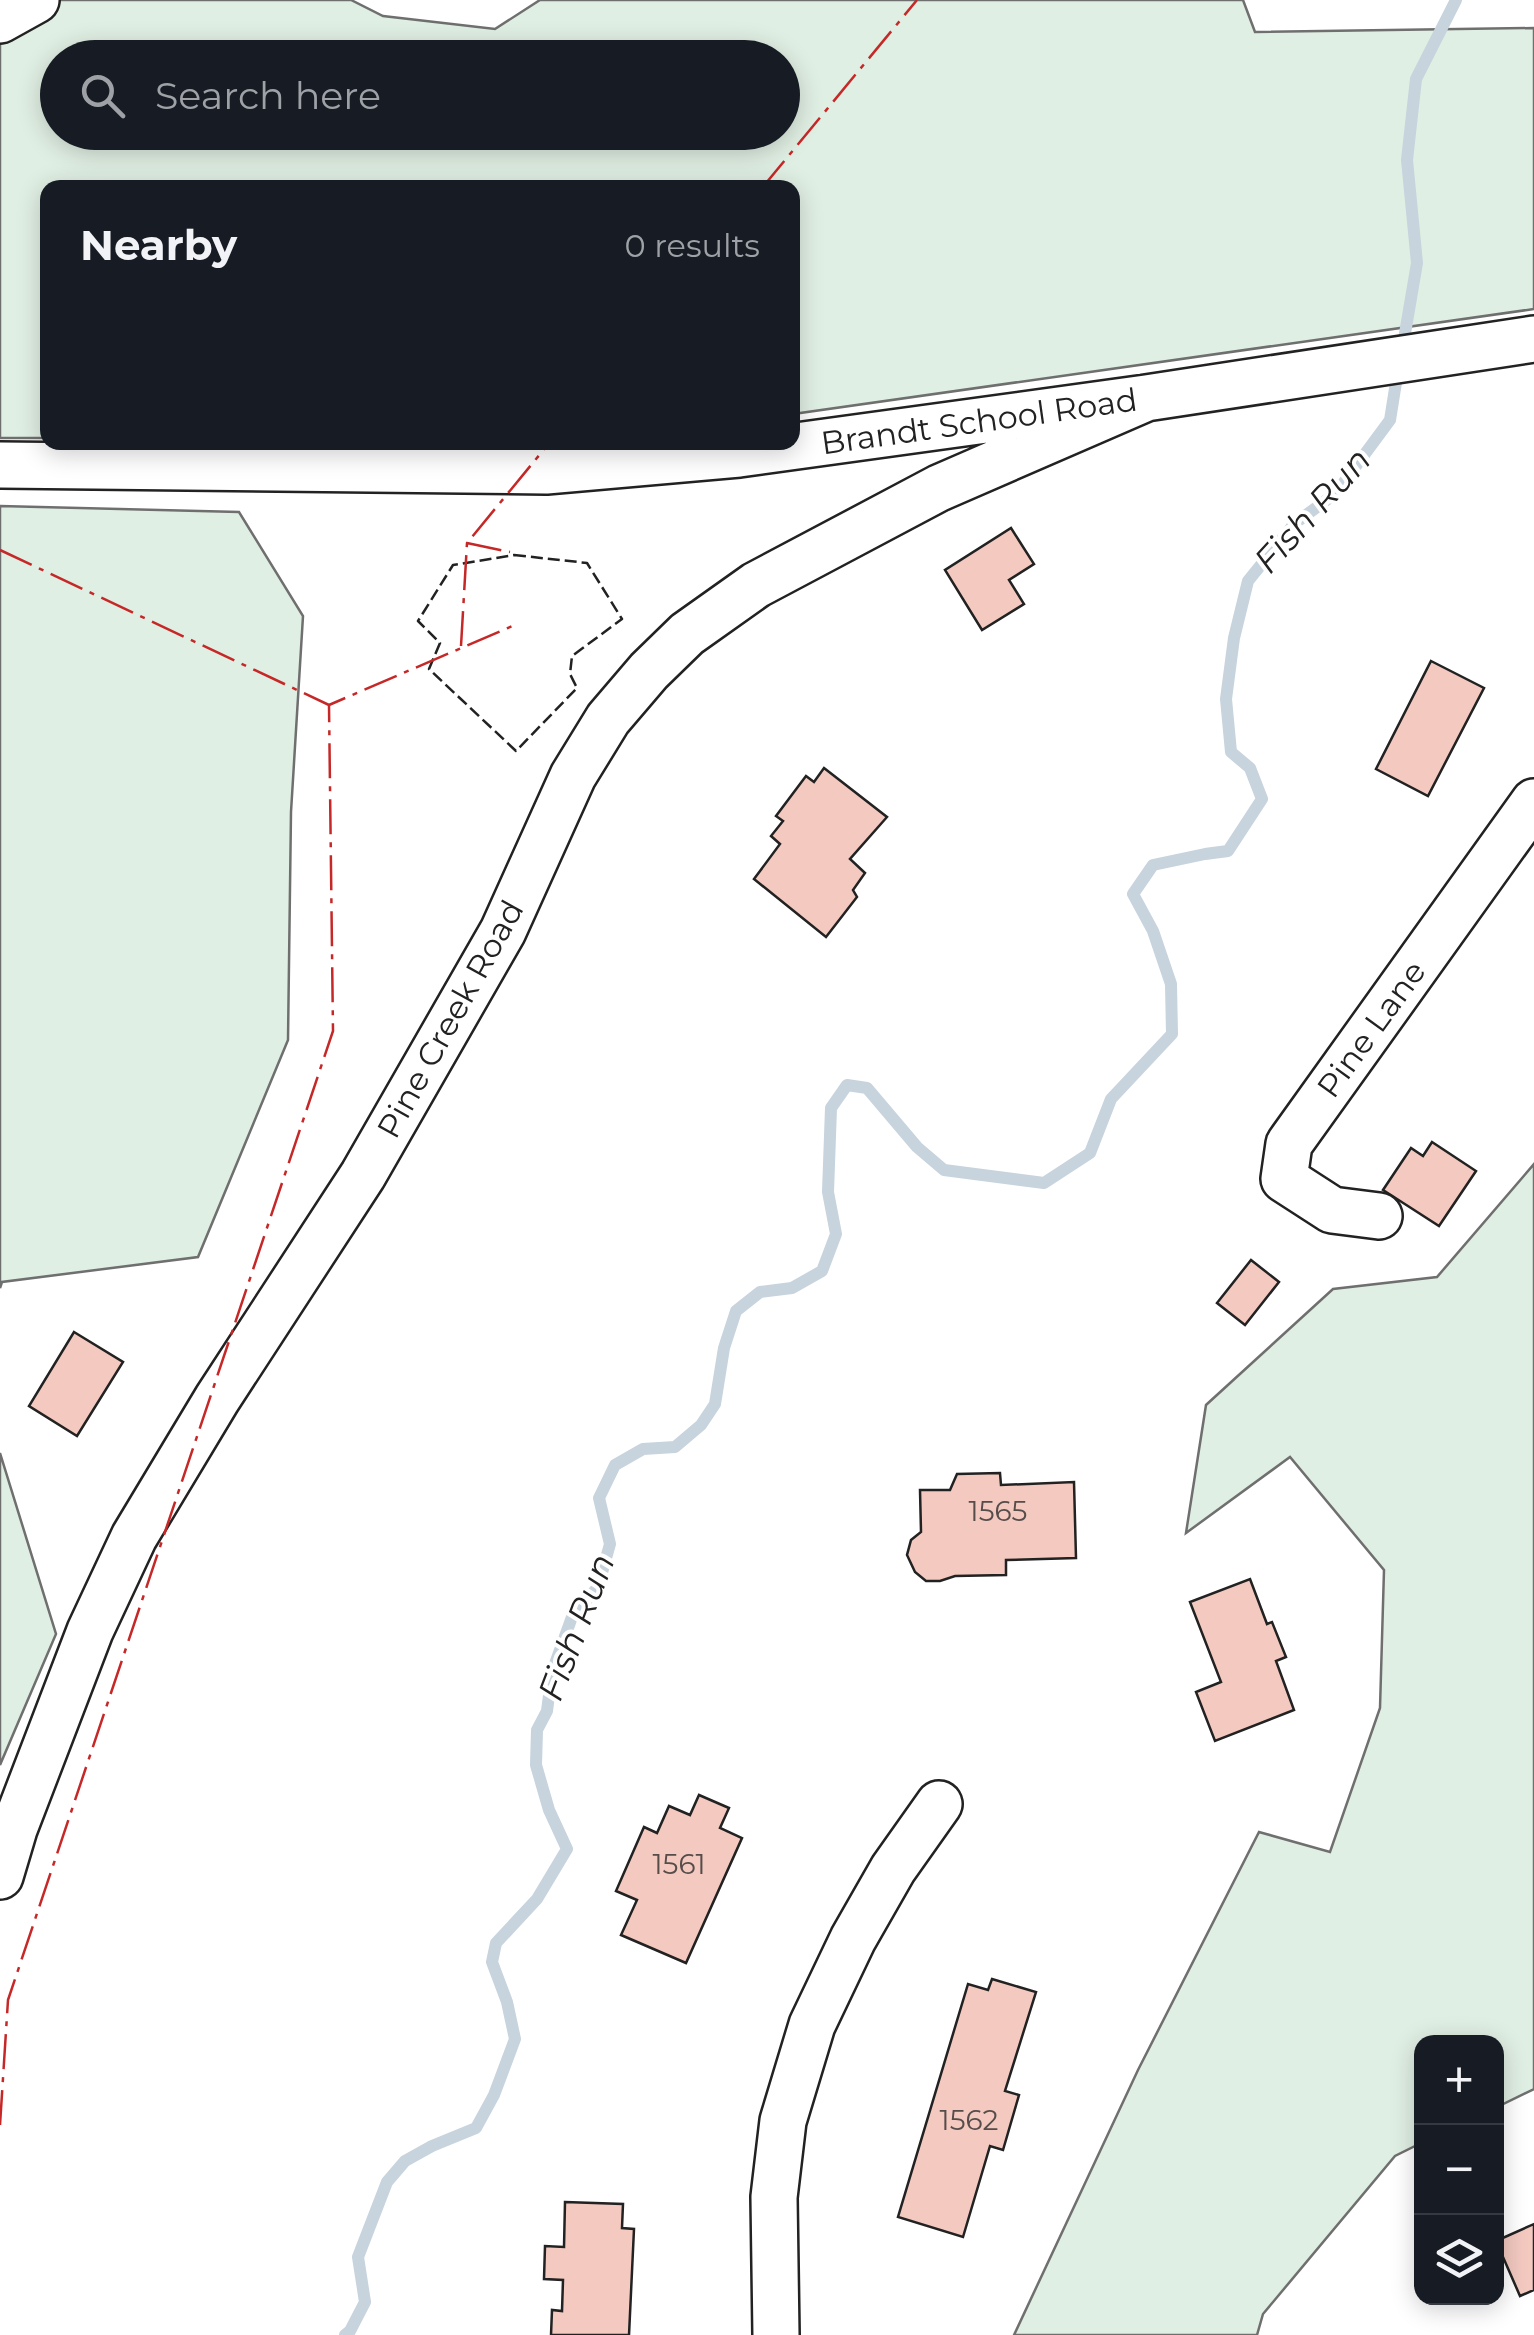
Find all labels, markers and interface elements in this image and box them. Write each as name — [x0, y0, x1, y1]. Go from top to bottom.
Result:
search box — [40, 40, 800, 150]
icon: search — [75, 68, 130, 123]
text: Search here — [155, 72, 381, 119]
text: Nearby — [80, 219, 237, 271]
text: 0 results — [625, 226, 760, 265]
street label: Brandt School Road — [818, 380, 1140, 462]
water label: Fish Run — [1245, 438, 1379, 582]
street label: Pine Creek Road — [368, 893, 532, 1145]
street label: Pine Lane — [1308, 953, 1434, 1105]
house number: 1565 — [969, 1494, 1027, 1528]
water label: Fish Run — [528, 1547, 624, 1707]
house number: 1561 — [652, 1847, 706, 1881]
map controls — [1414, 2035, 1504, 2305]
button: + — [1414, 2035, 1504, 2125]
house number: 1562 — [940, 2103, 998, 2137]
button: − — [1414, 2125, 1504, 2215]
button: layers — [1414, 2215, 1504, 2305]

